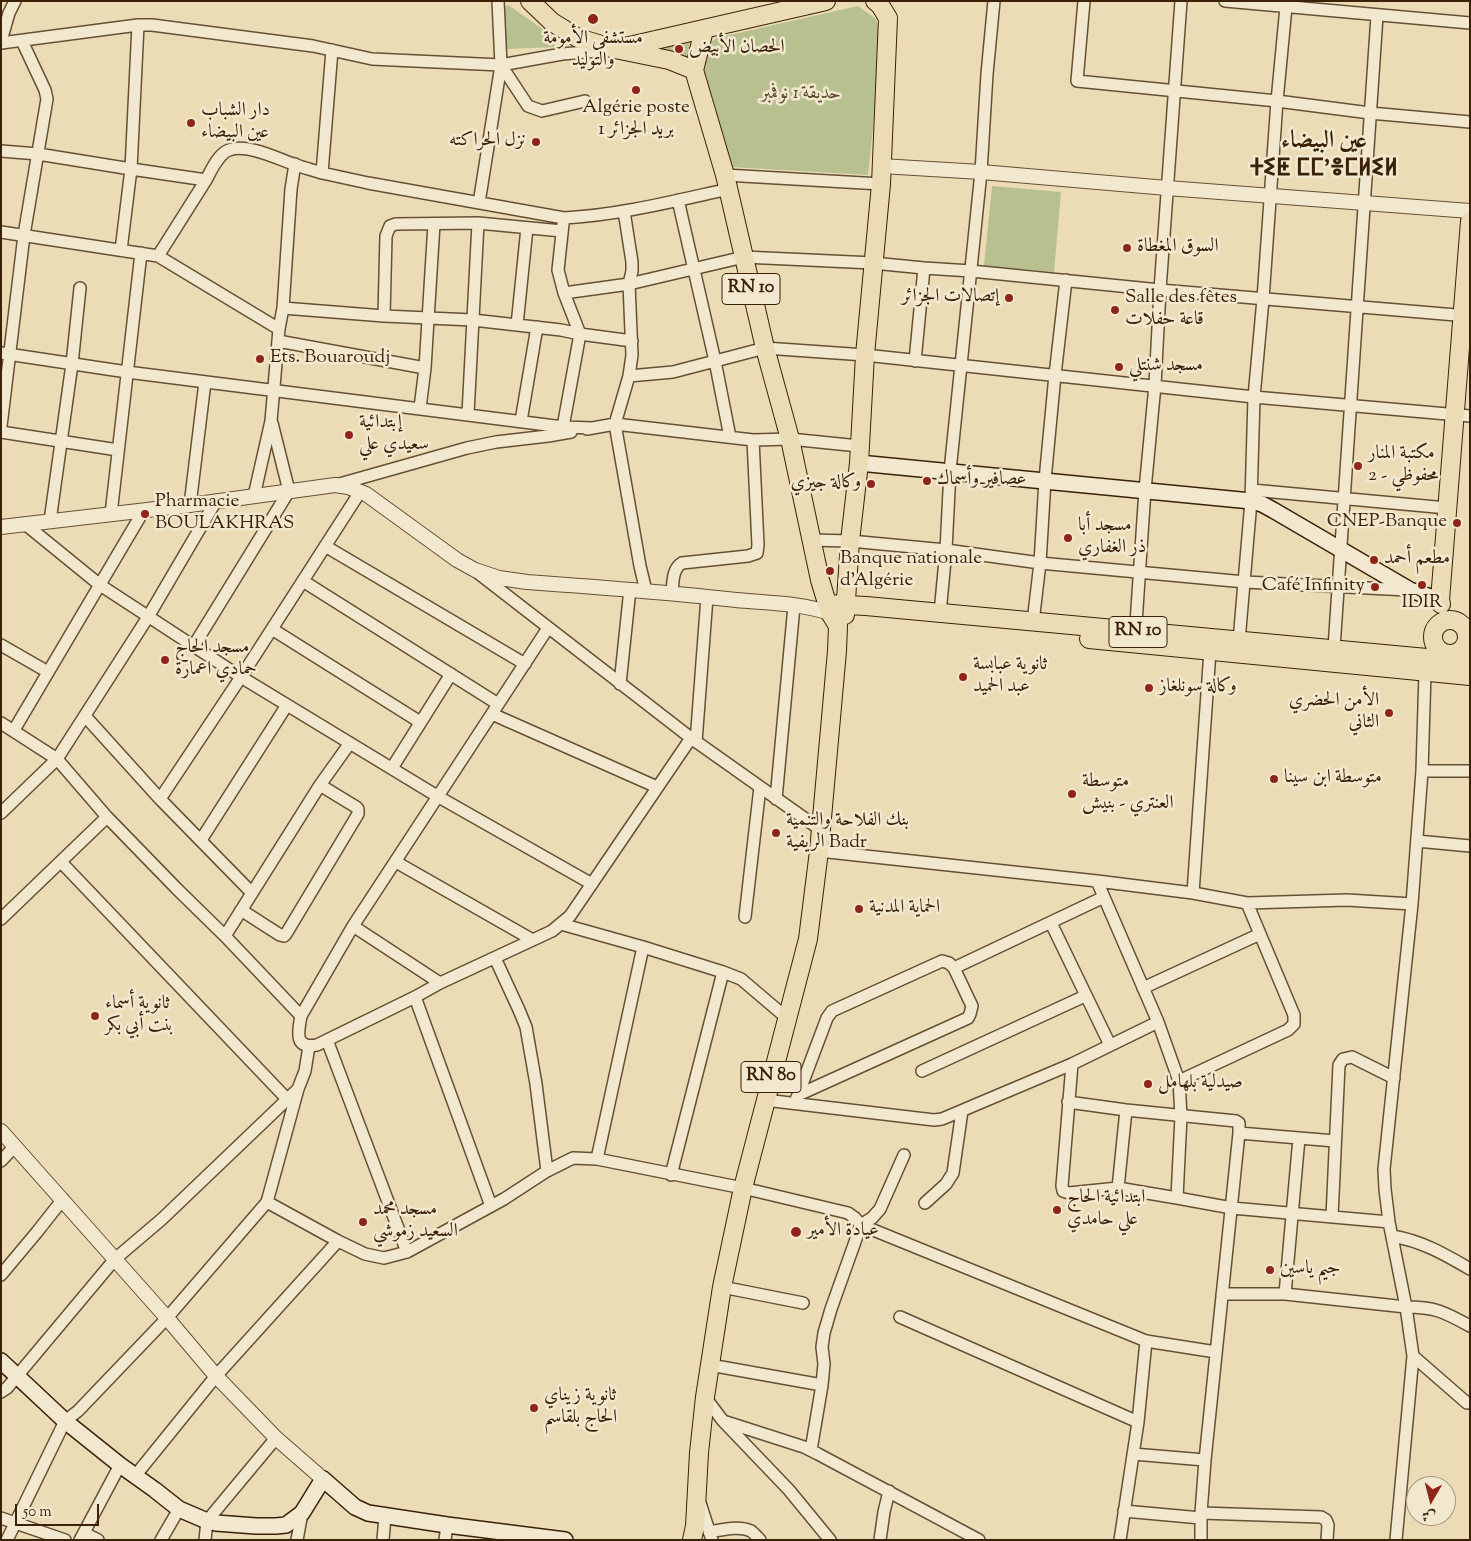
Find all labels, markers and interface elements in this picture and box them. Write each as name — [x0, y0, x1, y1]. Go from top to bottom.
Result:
marker: مستشفى الأمومة والتوليد — [586, 12, 600, 26]
place label: مستشفى الأمومة والتوليد — [543, 29, 643, 73]
place label: الحصان الأبيض — [689, 38, 785, 60]
marker: الحصان الأبيض — [673, 43, 685, 55]
marker: Algérie poste 1 بريد الجزائر — [630, 84, 642, 96]
park label: حديقة 1 نوفمبر — [761, 84, 841, 106]
place label: Algérie poste 1 بريد الجزائر — [582, 98, 690, 142]
place label: دار الشباب عين البيضاء — [201, 101, 270, 145]
marker: دار الشباب عين البيضاء — [185, 117, 197, 129]
district label: عين البيضاء ⵜⵉⵟ ⵎⵎ'ⴻⵎⵍⵉⵍ — [1250, 129, 1398, 185]
place label: نزل الحراكته — [449, 131, 526, 153]
marker: نزل الحراكته — [530, 136, 542, 148]
place label: السوق المغطاة — [1137, 237, 1219, 259]
marker: السوق المغطاة — [1121, 242, 1133, 254]
road number: RN 10 — [722, 274, 780, 304]
place label: إتصالات الجزائر — [901, 287, 999, 309]
place label: Salle des fêtes قاعة حفلات — [1125, 288, 1237, 332]
marker: إتصالات الجزائر — [1003, 292, 1015, 304]
marker: Salle des fêtes قاعة حفلات — [1109, 304, 1121, 316]
place label: Ets. Bouaroudj — [270, 348, 390, 370]
marker: Ets. Bouaroudj — [254, 353, 266, 365]
place label: مسجد شنتلي — [1129, 356, 1203, 378]
marker: مسجد شنتلي — [1113, 361, 1125, 373]
place label: إبتدائية سعيدي علي — [359, 413, 429, 457]
marker: إبتدائية سعيدي علي — [343, 429, 355, 441]
place label: مكتبة المنار 2 - محفوظي — [1368, 444, 1439, 488]
marker: مكتبة المنار 2 - محفوظي — [1352, 460, 1364, 472]
place label: عصافير وأسماك — [937, 470, 1026, 492]
place label: وكالة جيزي — [791, 473, 861, 495]
marker: عصافير وأسماك — [921, 475, 933, 487]
marker: وكالة جيزي — [865, 478, 877, 490]
place label: Pharmacie BOULAKHRAS — [155, 492, 294, 536]
marker: Pharmacie BOULAKHRAS — [139, 508, 151, 520]
place label: CNEP-Banque — [1327, 512, 1447, 534]
place label: مسجد أبا ذر الغفاري — [1078, 516, 1146, 560]
marker: CNEP-Banque — [1451, 517, 1463, 529]
marker: مسجد أبا ذر الغفاري — [1062, 532, 1074, 544]
place label: Banque nationale d'Algérie — [840, 549, 982, 593]
place label: مطعم أحمد — [1384, 549, 1450, 571]
marker: مطعم أحمد — [1368, 554, 1380, 566]
marker: Banque nationale d'Algérie — [824, 565, 836, 577]
place label: Café Infinity — [1262, 576, 1365, 598]
marker: IDIR — [1416, 579, 1428, 591]
marker: Café Infinity — [1369, 581, 1381, 593]
place label: IDIR — [1401, 593, 1443, 615]
road number: RN 10 — [1109, 616, 1167, 648]
place label: مسجد الحاج حمادي اعمارة — [175, 638, 257, 682]
marker: مسجد الحاج حمادي اعمارة — [159, 654, 171, 666]
place label: ثانوية عبابسة عبد الحميد — [973, 655, 1047, 699]
marker: ثانوية عبابسة عبد الحميد — [957, 671, 969, 683]
place label: وكالة سونلغاز — [1159, 677, 1237, 699]
marker: وكالة سونلغاز — [1143, 682, 1155, 694]
place label: الأمن الحضري الثاني — [1289, 691, 1379, 735]
marker: الأمن الحضري الثاني — [1383, 707, 1395, 719]
place label: متوسطة ابن سينا — [1284, 768, 1382, 790]
place label: متوسطة العنتري - بنيش — [1082, 772, 1174, 816]
marker: متوسطة ابن سينا — [1268, 773, 1280, 785]
marker: متوسطة العنتري - بنيش — [1066, 788, 1078, 800]
place label: بنك الفلاحة والتنمية الريفية Badr — [786, 811, 909, 855]
marker: بنك الفلاحة والتنمية الريفية Badr — [770, 827, 782, 839]
place label: الحماية المدنية — [869, 898, 940, 920]
marker: الحماية المدنية — [853, 903, 865, 915]
place label: ثانوية أسماء بنت أبي بكر — [105, 994, 173, 1038]
marker: ثانوية أسماء بنت أبي بكر — [89, 1010, 101, 1022]
road number: RN 80 — [741, 1062, 801, 1092]
place label: صيدلية بلهامل — [1158, 1073, 1243, 1095]
marker: صيدلية بلهامل — [1142, 1078, 1154, 1090]
place label: ابتدائية الحاج علي حامدي — [1067, 1188, 1145, 1232]
place label: مسجد محمد السعيد زموشي — [373, 1200, 458, 1244]
marker: ابتدائية الحاج علي حامدي — [1051, 1204, 1063, 1216]
marker: مسجد محمد السعيد زموشي — [357, 1216, 369, 1228]
place label: عيادة الأمير — [807, 1221, 879, 1243]
marker: عيادة الأمير — [789, 1225, 803, 1239]
place label: جيم ياسين — [1280, 1259, 1340, 1281]
marker: جيم ياسين — [1264, 1264, 1276, 1276]
place label: ثانوية زيناي الحاج بلقاسم — [544, 1386, 617, 1430]
marker: ثانوية زيناي الحاج بلقاسم — [528, 1402, 540, 1414]
north arrow — [1406, 1476, 1456, 1526]
scale bar — [18, 1494, 101, 1526]
text: 50 m — [23, 1502, 52, 1523]
text: ش — [1421, 1504, 1437, 1526]

